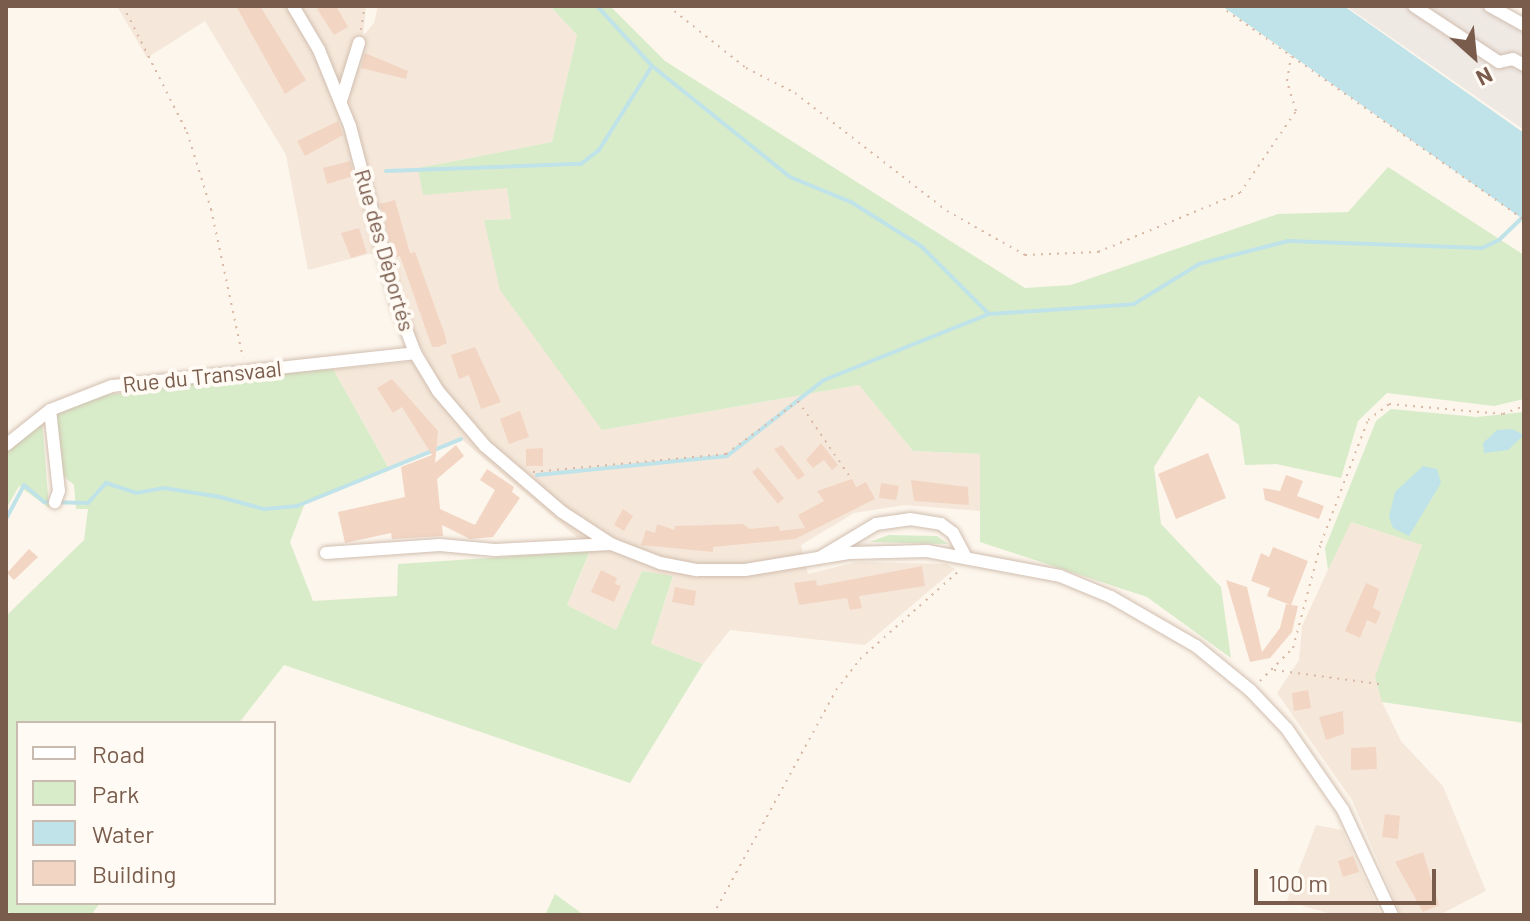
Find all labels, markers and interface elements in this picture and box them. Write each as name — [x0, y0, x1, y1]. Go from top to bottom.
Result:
north arrow — [1434, 16, 1514, 96]
text: N — [1472, 62, 1497, 92]
street label: Rue des Déportés — [349, 166, 421, 334]
street label: Rue du Transvaal — [121, 355, 283, 397]
legend — [16, 721, 276, 905]
text: Road — [92, 739, 145, 768]
text: Park — [92, 779, 139, 808]
text: Water — [92, 819, 154, 848]
scale bar — [1258, 853, 1440, 903]
text: Building — [92, 859, 176, 888]
text: 100 m — [1268, 868, 1328, 897]

